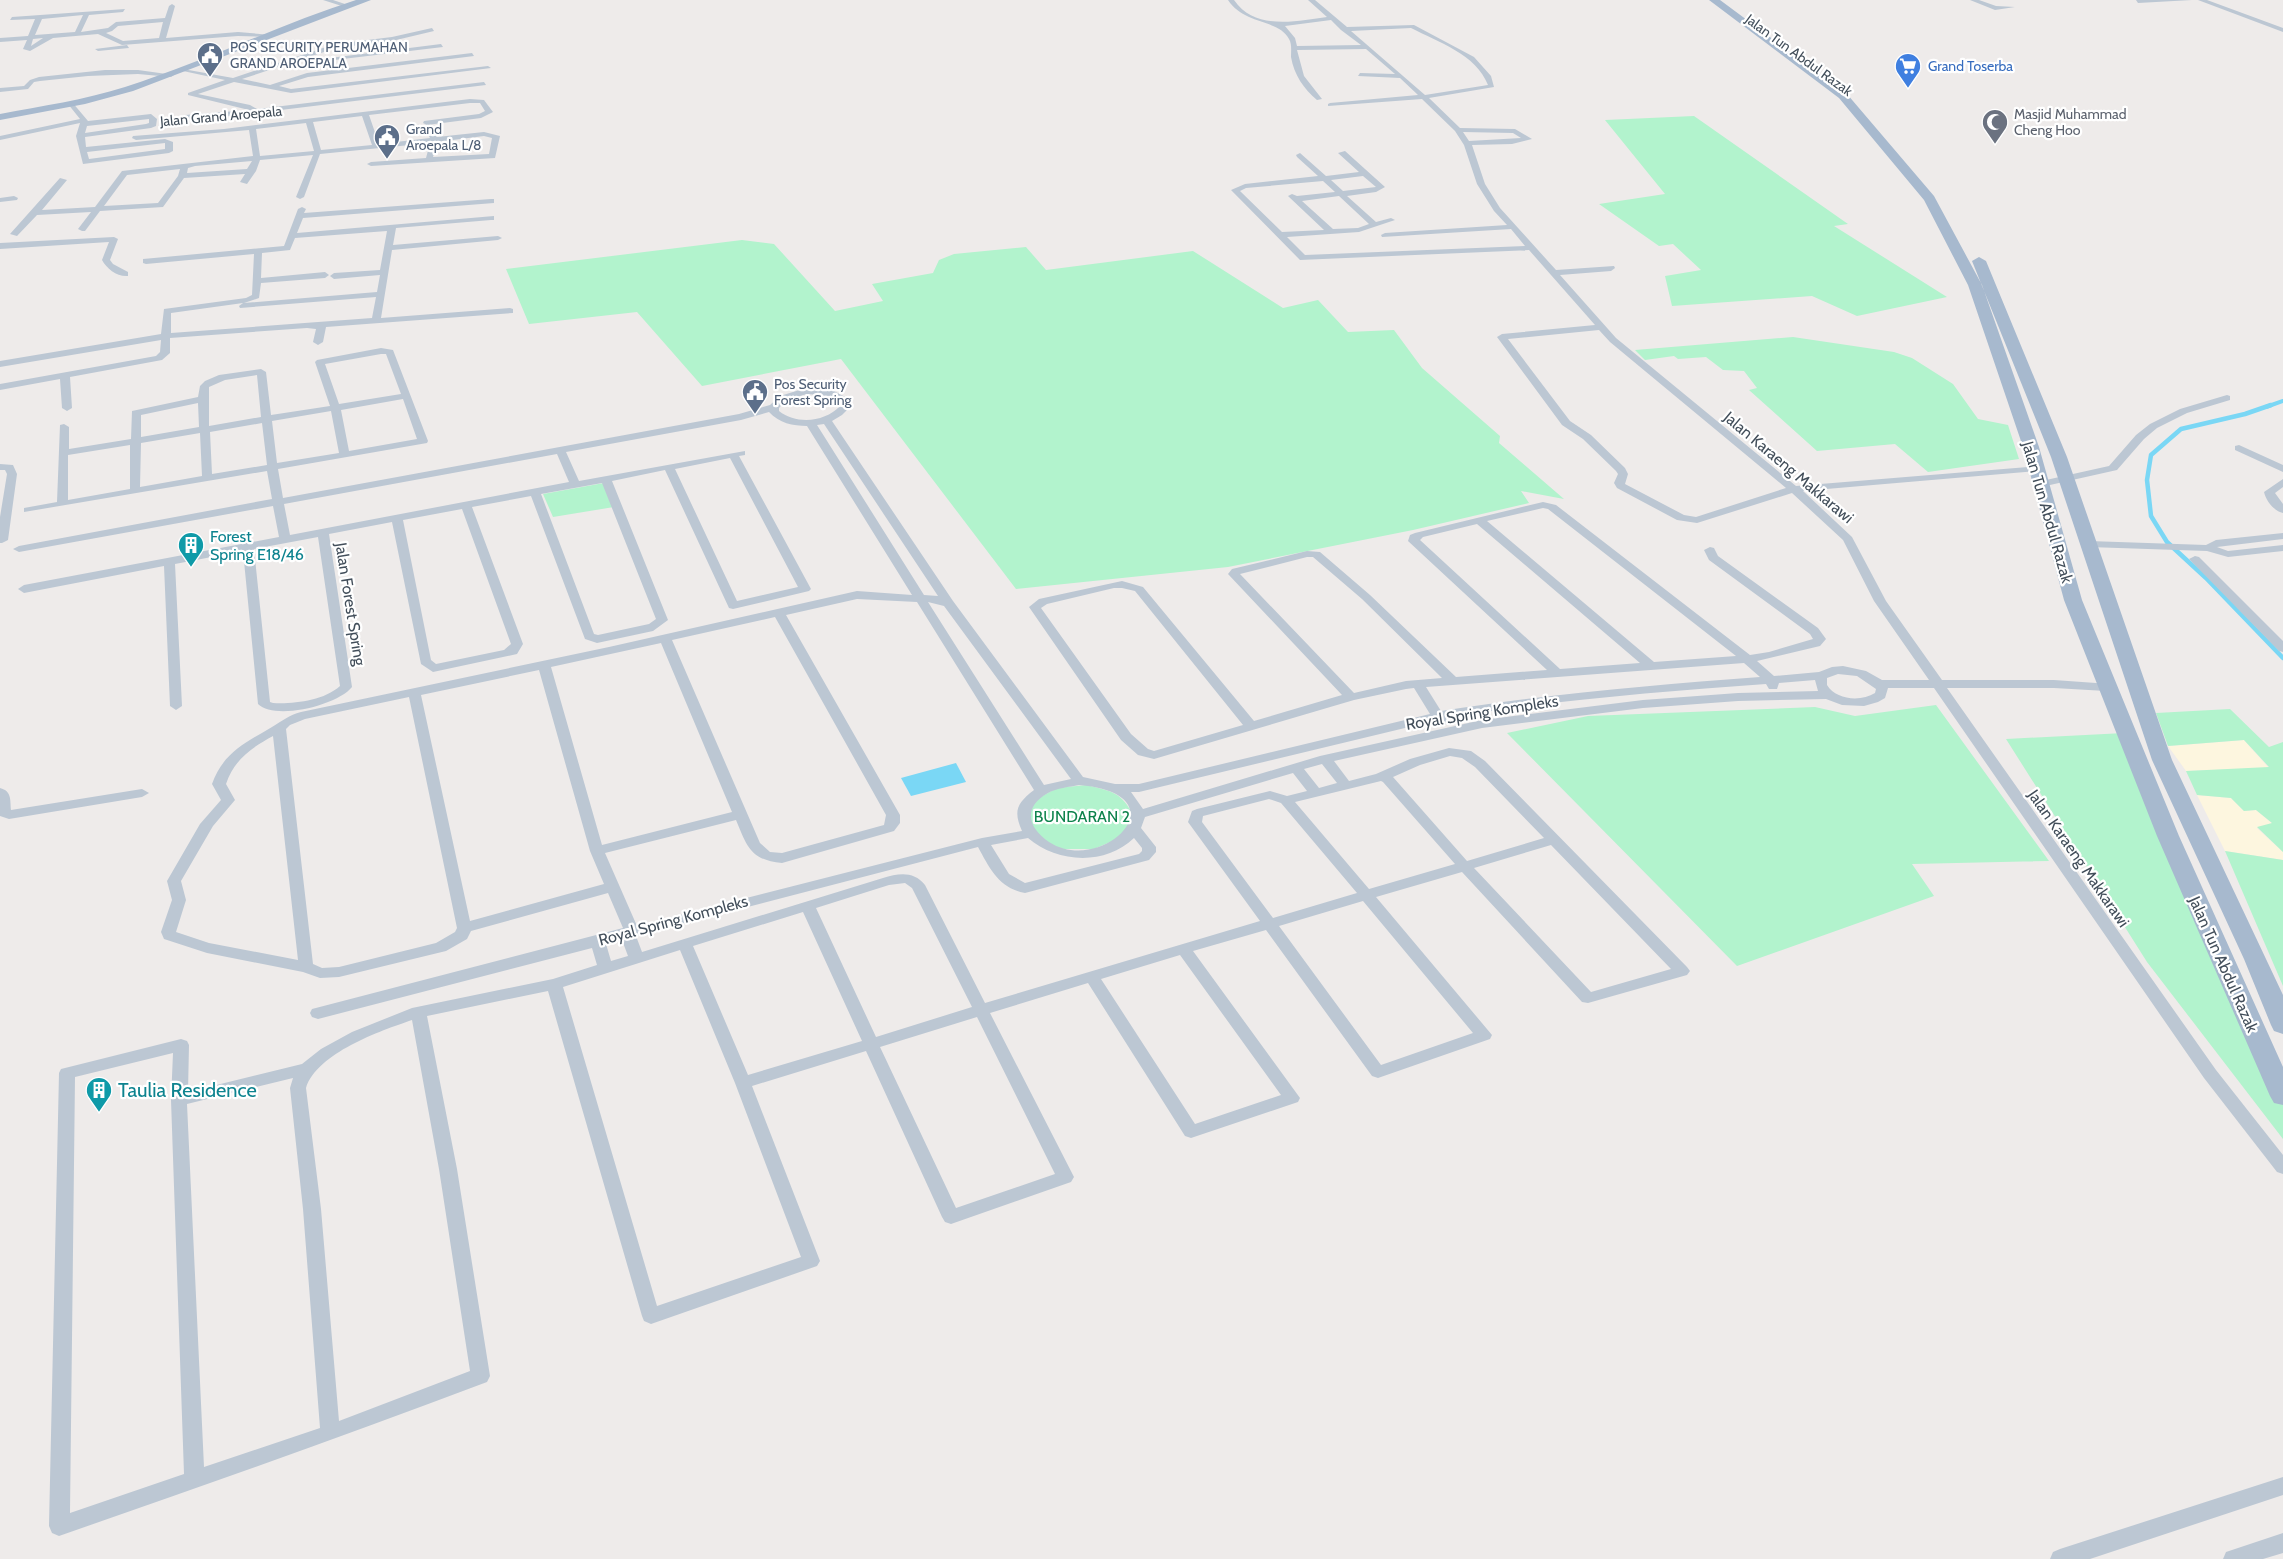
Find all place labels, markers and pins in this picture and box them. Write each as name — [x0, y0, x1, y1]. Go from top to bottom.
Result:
place label: POS SECURITY PERUMAHAN GRAND AROEPALA — [230, 38, 408, 72]
public building icon: POS SECURITY PERUMAHAN GRAND AROEPALA — [195, 40, 225, 78]
supermarket icon: Grand Toserba — [1893, 51, 1923, 89]
place label: Grand Toserba — [1928, 57, 2013, 75]
place label: Masjid Muhammad Cheng Hoo — [2014, 105, 2127, 139]
mosque icon: Masjid Muhammad Cheng Hoo — [1980, 107, 2010, 145]
place label: Grand Aroepala L/8 — [406, 120, 481, 154]
public building icon: Grand Aroepala L/8 — [372, 122, 402, 160]
place label: Pos Security Forest Spring — [774, 375, 853, 409]
public building icon: Pos Security Forest Spring — [740, 377, 770, 415]
place label: Forest Spring E18/46 — [210, 527, 304, 564]
building icon: Forest Spring E18/46 — [176, 530, 206, 568]
building icon: Taulia Residence — [84, 1075, 114, 1113]
place label: Taulia Residence — [118, 1078, 257, 1102]

